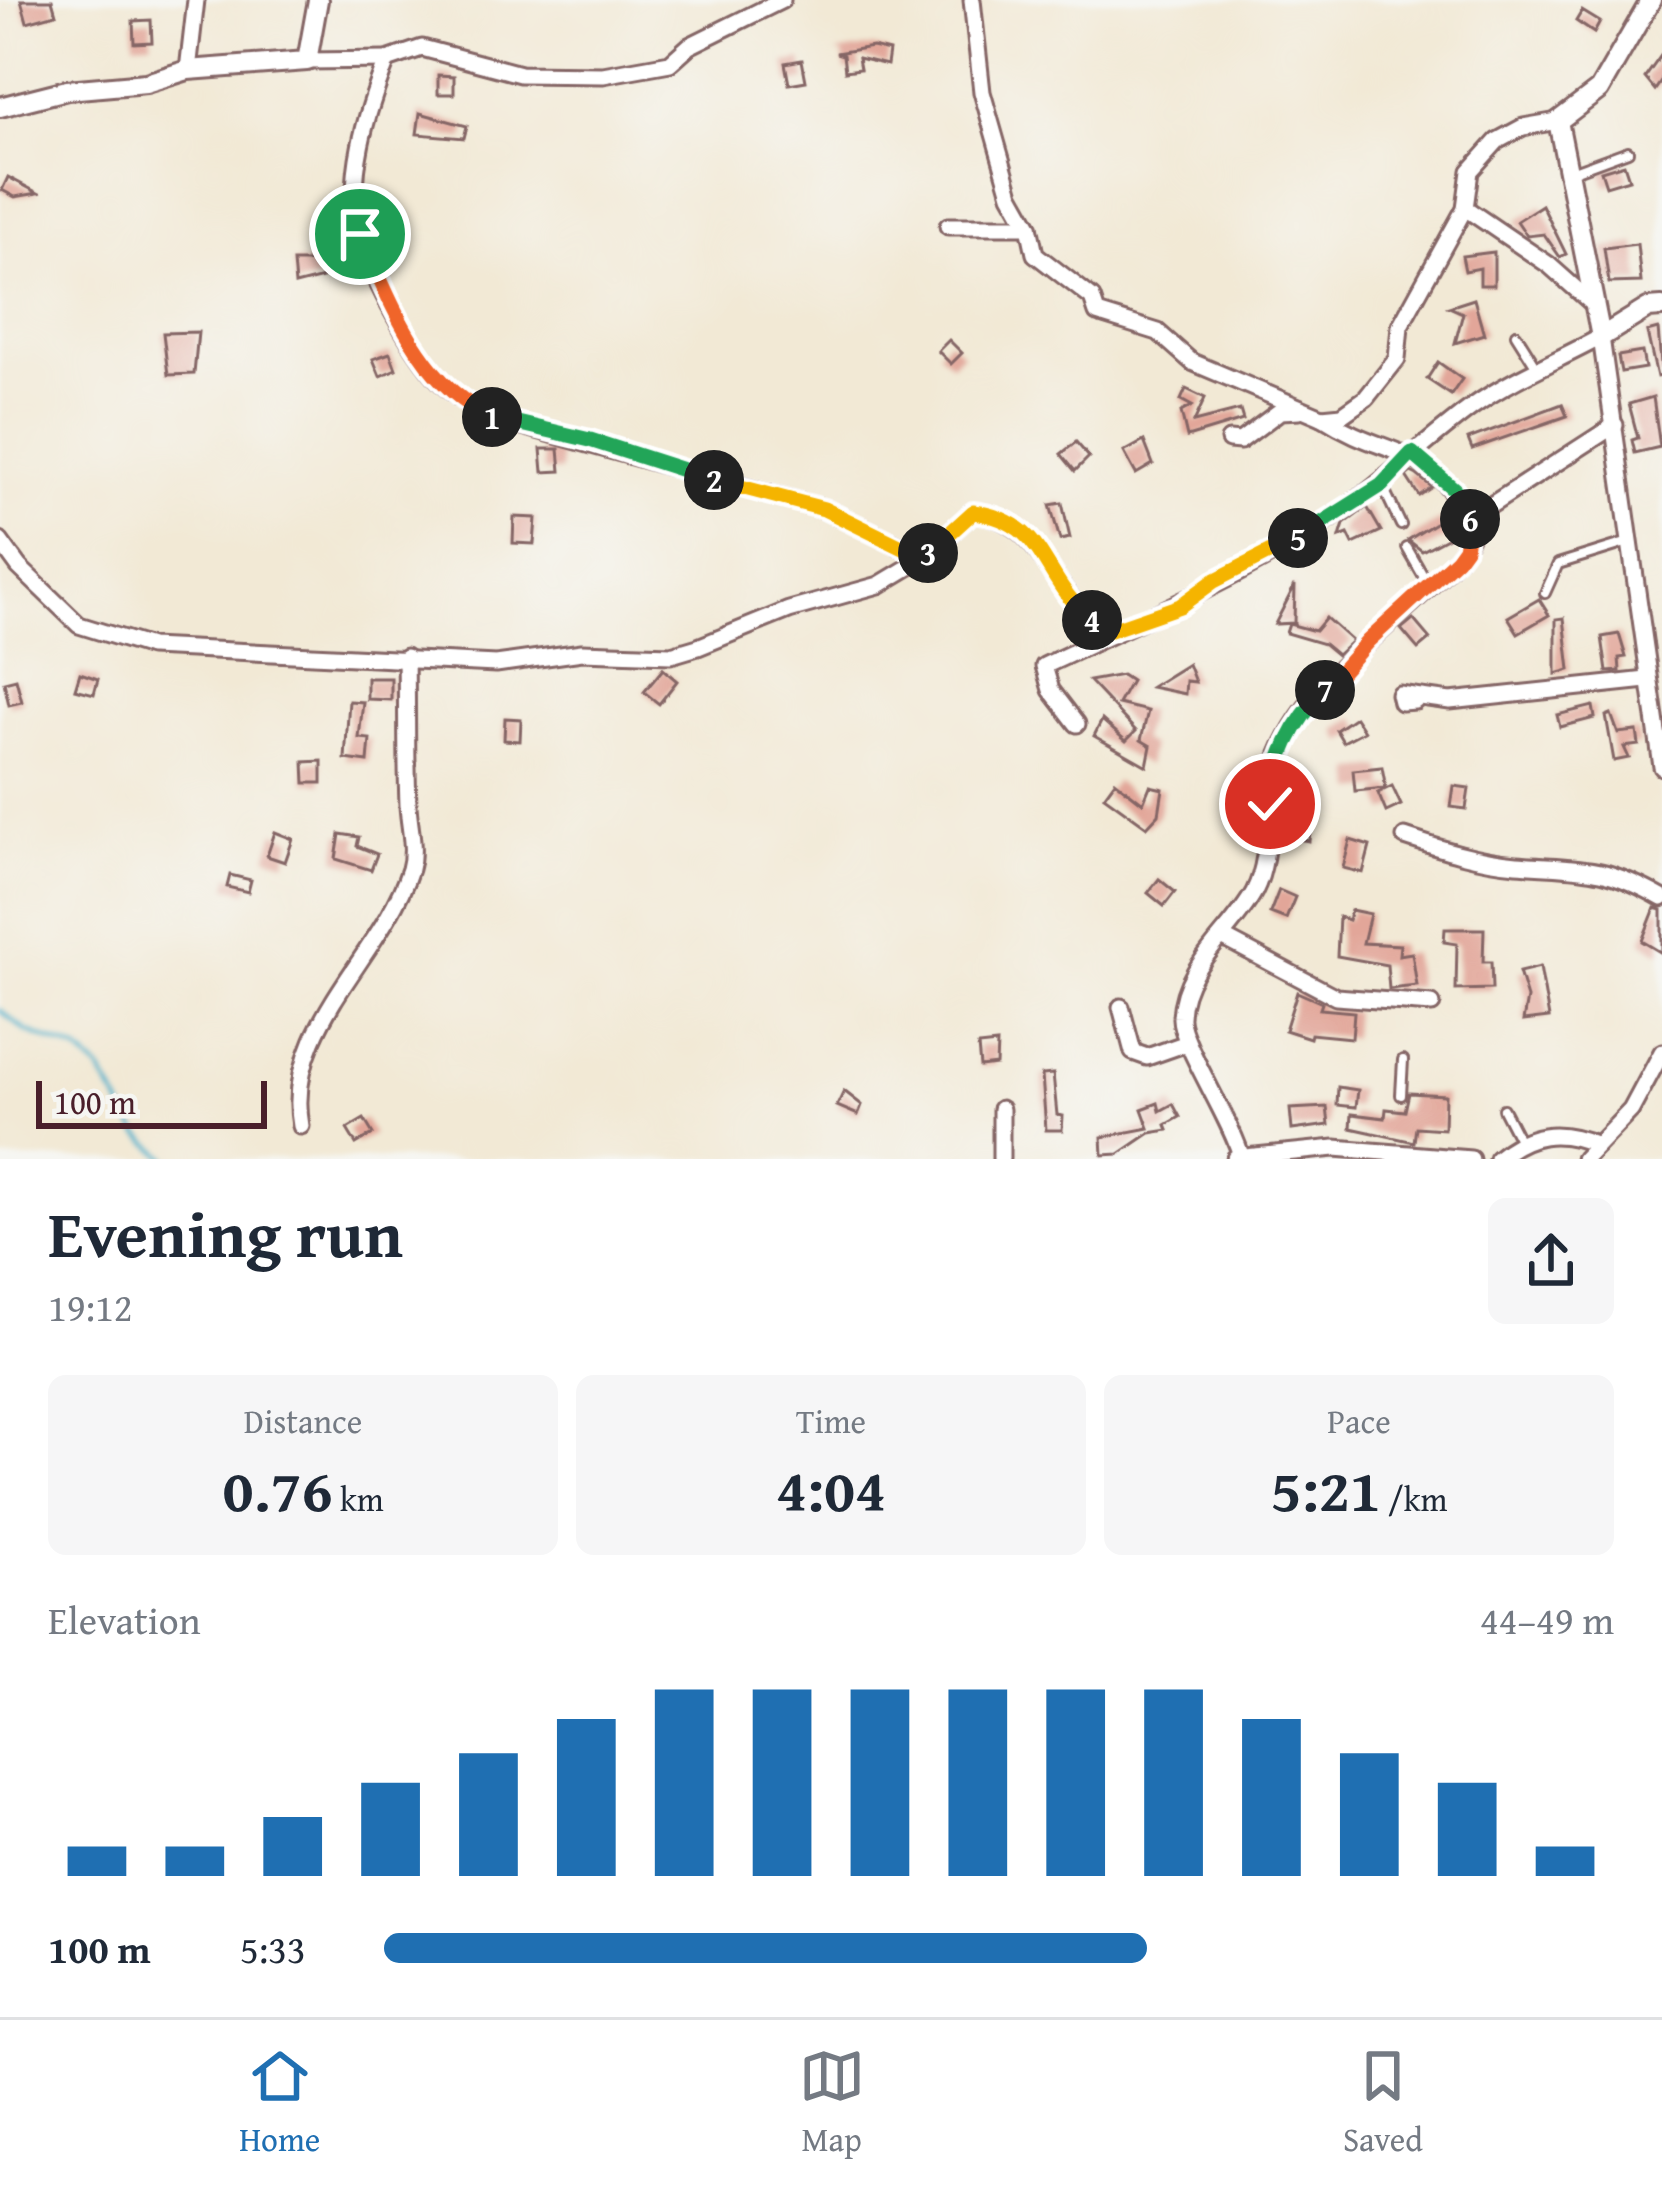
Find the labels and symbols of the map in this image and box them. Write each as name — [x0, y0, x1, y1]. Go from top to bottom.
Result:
pin — [309, 183, 411, 285]
pin: 1 — [462, 387, 522, 447]
pin: 2 — [684, 450, 744, 510]
pin: 6 — [1440, 489, 1500, 549]
pin: 5 — [1268, 508, 1328, 568]
pin: 3 — [898, 523, 958, 583]
pin: 4 — [1062, 590, 1122, 650]
pin: 7 — [1295, 660, 1355, 720]
pin — [1219, 753, 1321, 855]
scale bar — [36, 1075, 267, 1128]

